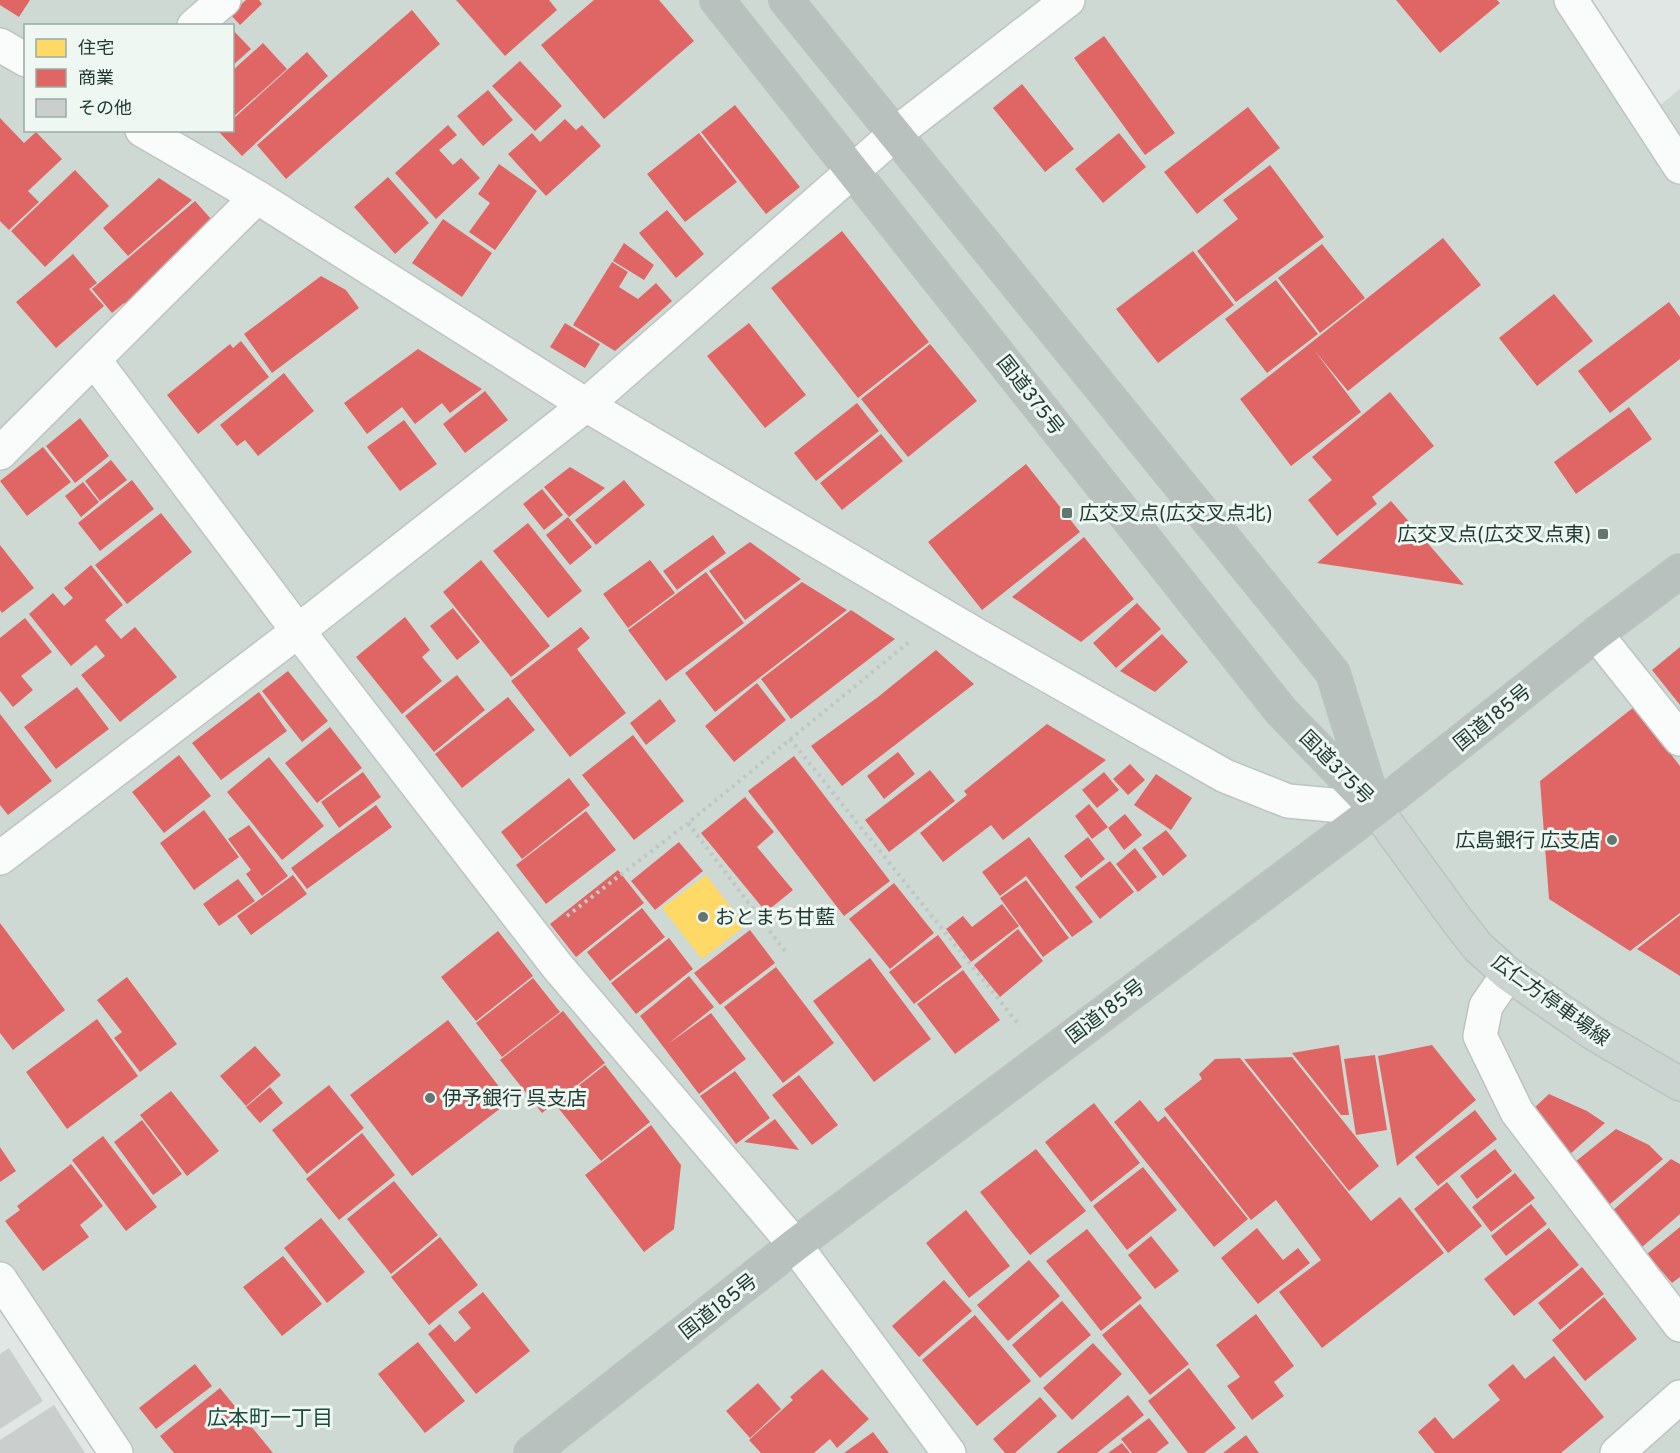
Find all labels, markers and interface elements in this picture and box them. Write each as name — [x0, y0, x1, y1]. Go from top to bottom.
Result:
legend — [24, 24, 234, 132]
text: 住宅 — [78, 38, 114, 61]
text: 商業 — [78, 68, 114, 91]
text: その他 — [78, 98, 132, 121]
street label: 国道375号 — [990, 351, 1069, 442]
place label: 広交叉点(広交叉点北) — [1079, 502, 1273, 528]
marker: 広交叉点(広交叉点北) — [1060, 506, 1074, 520]
place label: 広交叉点(広交叉点東) — [1397, 523, 1591, 549]
marker: 広交叉点(広交叉点東) — [1596, 527, 1610, 541]
street label: 国道185号 — [1449, 679, 1537, 758]
street label: 国道375号 — [1293, 726, 1378, 811]
place label: 広島銀行 広支店 — [1455, 829, 1600, 855]
marker: 広島銀行 広支店 — [1605, 833, 1619, 847]
place label: おとまち甘藍 — [715, 906, 835, 932]
marker: おとまち甘藍 — [696, 910, 710, 924]
street label: 広仁方停車場線 — [1486, 950, 1614, 1053]
street label: 国道185号 — [1062, 974, 1151, 1051]
place label: 伊予銀行 呉支店 — [442, 1087, 587, 1113]
marker: 伊予銀行 呉支店 — [423, 1091, 437, 1105]
street label: 国道185号 — [675, 1269, 764, 1346]
district label: 広本町一丁目 — [207, 1406, 333, 1433]

